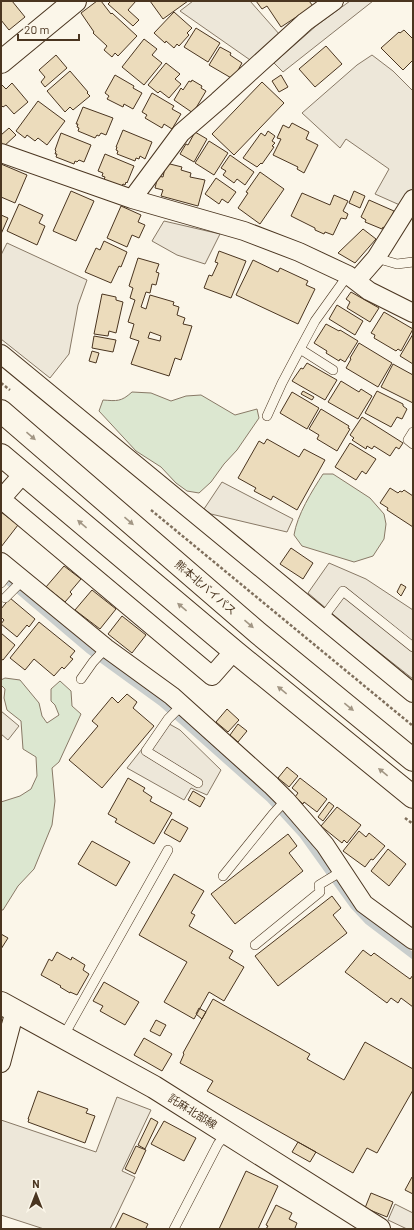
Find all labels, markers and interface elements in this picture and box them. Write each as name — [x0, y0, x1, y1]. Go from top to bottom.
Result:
scale bar — [18, 16, 79, 42]
text: 20 m — [24, 22, 50, 36]
one-way arrow — [25, 432, 36, 441]
one-way arrow — [124, 516, 134, 525]
one-way arrow — [77, 519, 87, 528]
street label: 熊本北バイパス — [173, 557, 239, 617]
one-way arrow — [176, 603, 187, 612]
one-way arrow — [243, 620, 254, 629]
one-way arrow — [276, 686, 287, 694]
one-way arrow — [343, 703, 354, 712]
one-way arrow — [377, 768, 388, 776]
street label: 託麻北部線 — [166, 1091, 220, 1131]
north arrow — [16, 1174, 56, 1214]
text: N — [32, 1177, 40, 1190]

